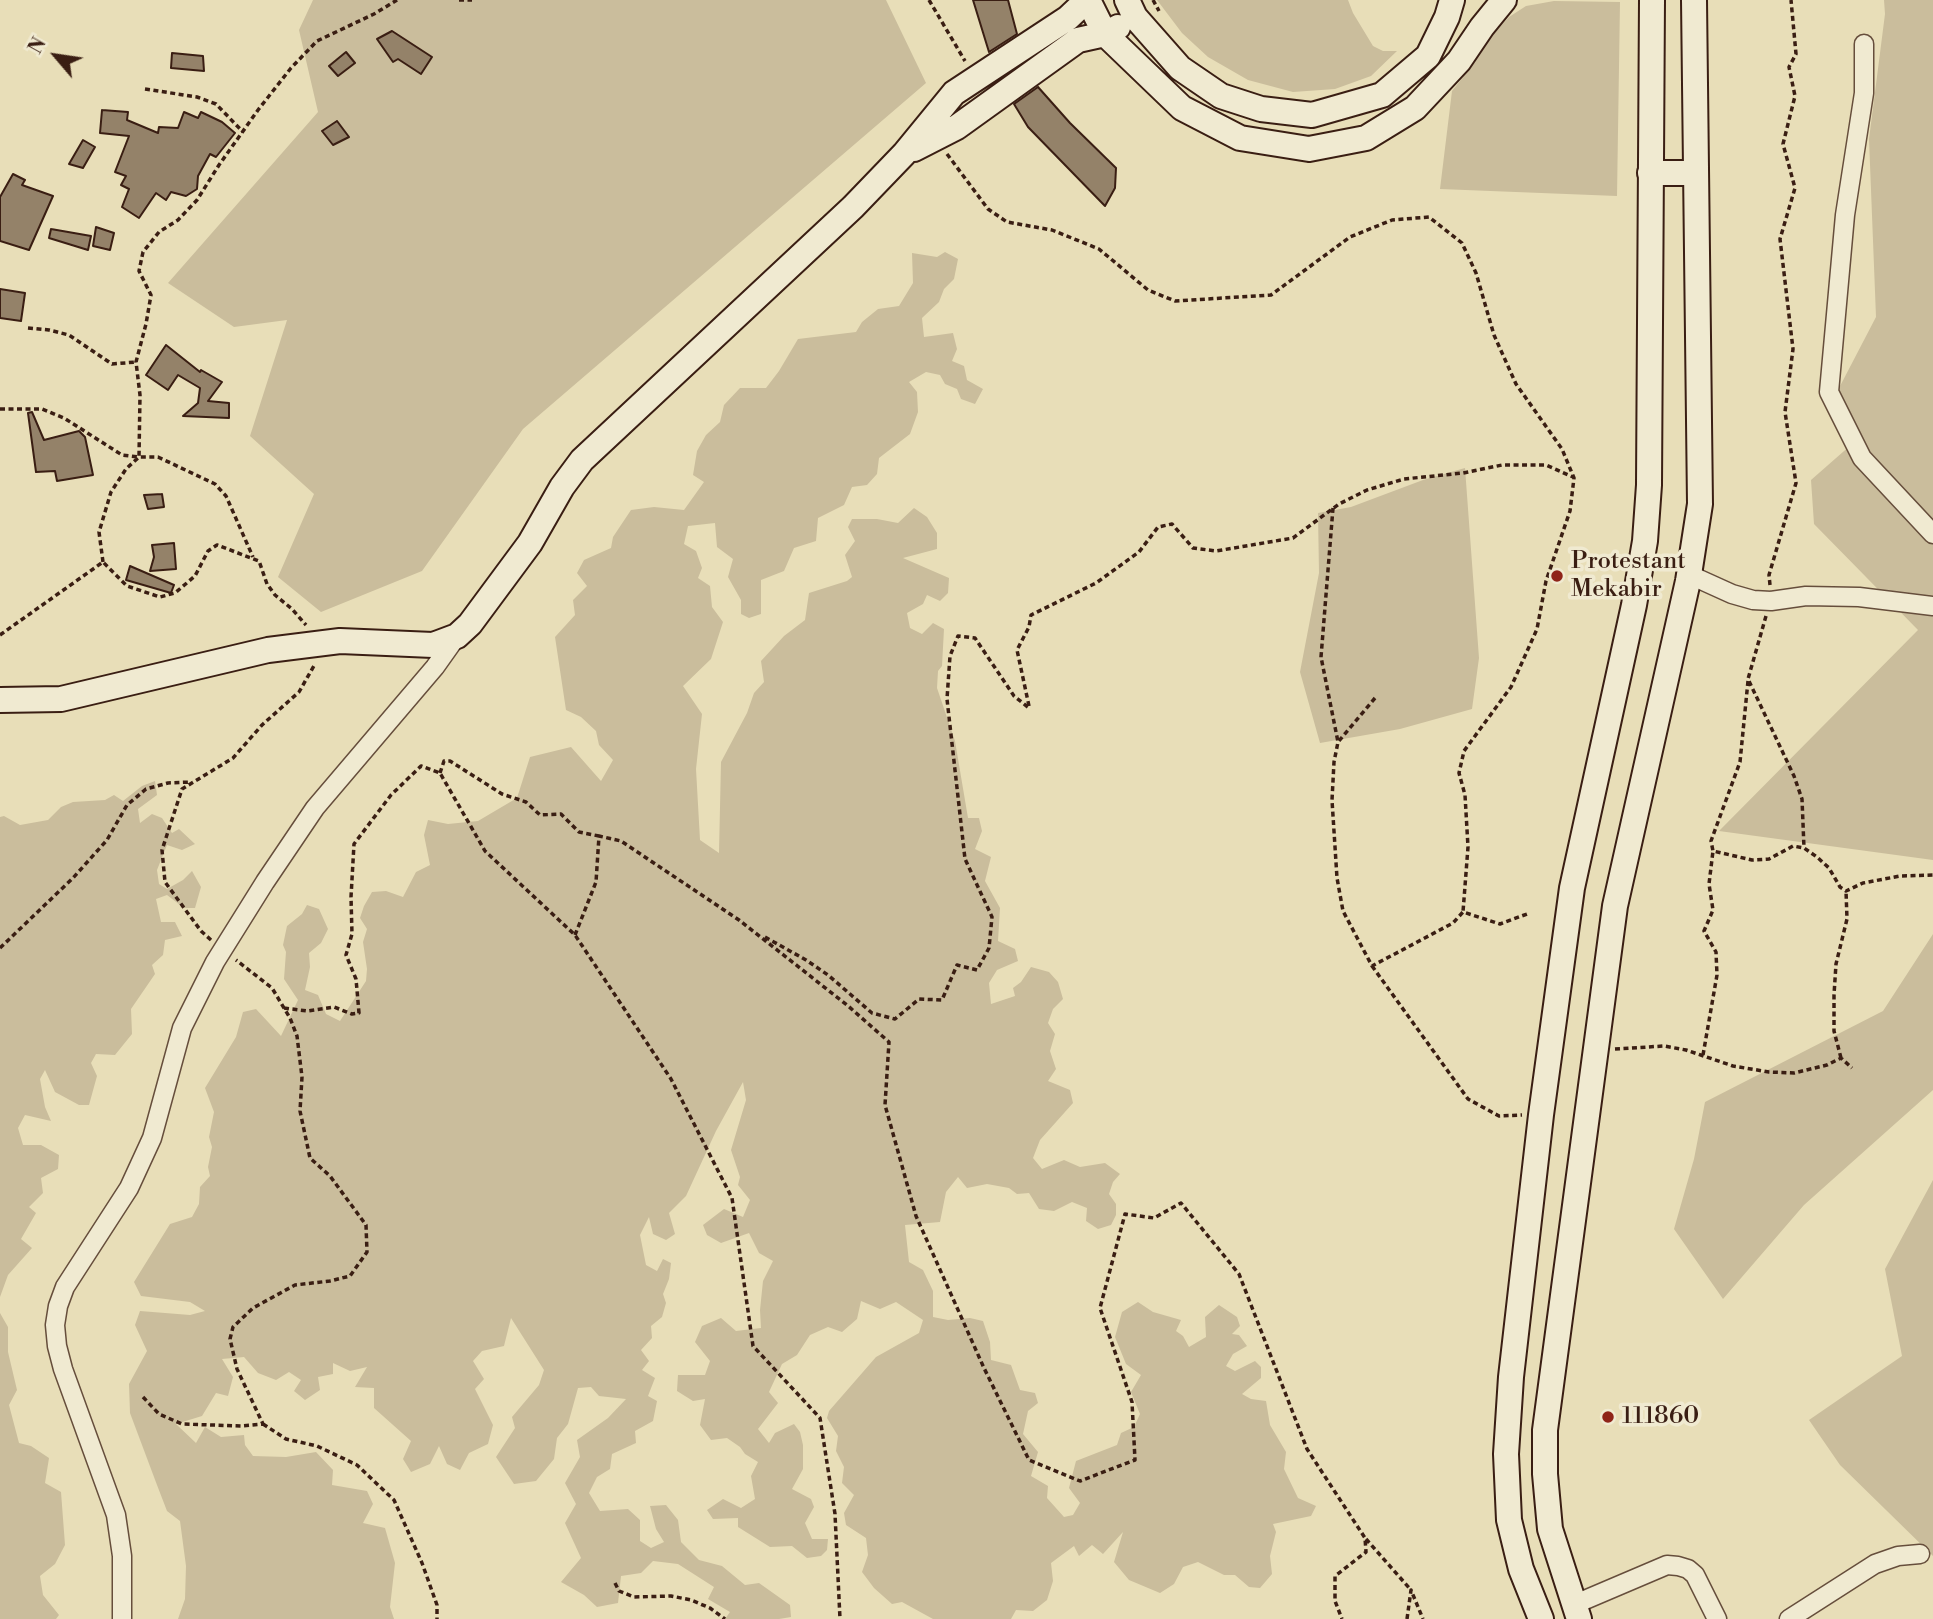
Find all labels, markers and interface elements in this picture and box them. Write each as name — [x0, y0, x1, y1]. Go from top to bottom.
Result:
north arrow — [21, 21, 91, 91]
text: N — [23, 33, 52, 58]
place label: Protestant Mekabir — [1571, 548, 1686, 604]
marker: Protestant Mekabir — [1549, 568, 1565, 584]
place label: 111860 — [1622, 1403, 1699, 1431]
marker: 111860 — [1600, 1409, 1616, 1425]

